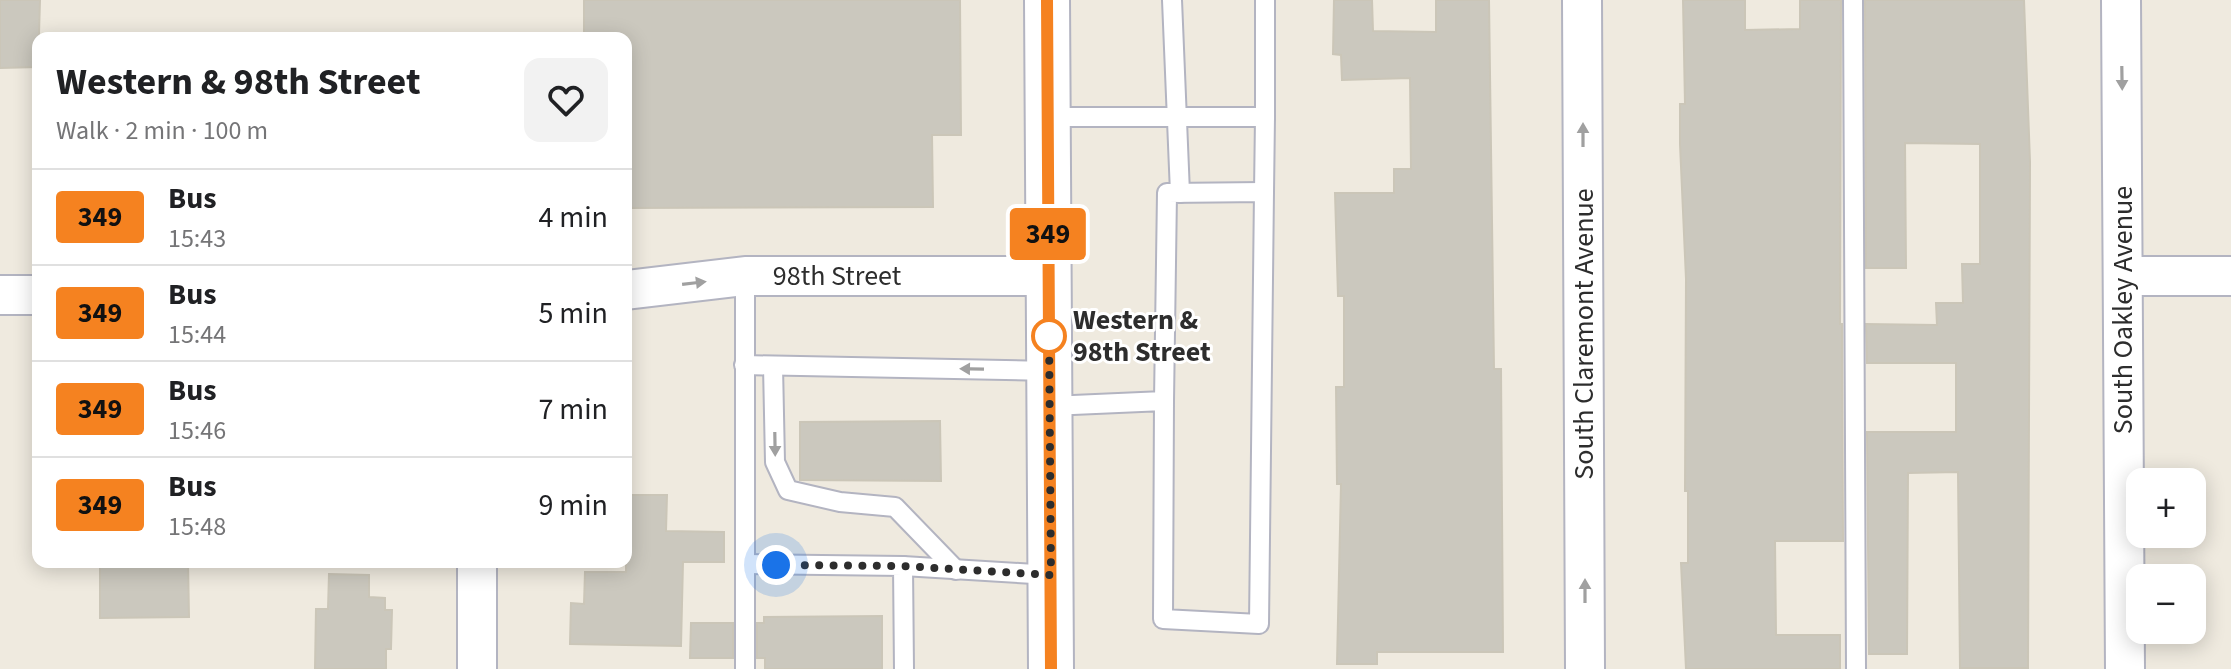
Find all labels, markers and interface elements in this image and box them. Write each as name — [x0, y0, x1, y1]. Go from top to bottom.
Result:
text: Western & 98th Street — [56, 55, 420, 109]
button: heart — [524, 58, 608, 142]
one-way arrow — [2115, 66, 2128, 91]
text: Walk · 2 min · 100 m — [56, 112, 268, 149]
one-way arrow — [1577, 122, 1589, 147]
text: Bus — [168, 177, 216, 220]
street label: South Oakley Avenue — [2103, 186, 2143, 434]
street label: South Claremont Avenue — [1564, 188, 1604, 480]
text: 4 min — [538, 196, 608, 239]
text: 349 — [78, 197, 122, 237]
line badge: 349 — [1002, 208, 1094, 260]
text: 349 — [1026, 214, 1070, 254]
text: 15:43 — [168, 220, 226, 257]
street label: 98th Street — [773, 256, 902, 296]
text: Bus — [168, 273, 216, 316]
one-way arrow — [682, 276, 707, 289]
text: 5 min — [538, 292, 608, 335]
text: 349 — [78, 293, 122, 333]
place label: Western & 98th Street — [1073, 300, 1211, 372]
text: 15:44 — [168, 316, 226, 353]
marker: Western & 98th Street — [1032, 319, 1066, 353]
one-way arrow — [959, 363, 984, 375]
text: Bus — [168, 369, 216, 412]
text: 7 min — [538, 388, 608, 431]
text: 349 — [78, 389, 122, 429]
text: 15:46 — [168, 412, 226, 449]
one-way arrow — [768, 432, 781, 457]
text: Bus — [168, 465, 216, 508]
map controls — [2126, 468, 2206, 644]
button: + — [2126, 468, 2206, 548]
text: 9 min — [538, 484, 608, 527]
text: 349 — [78, 485, 122, 525]
text: 15:48 — [168, 508, 226, 545]
your location — [756, 545, 796, 585]
button: − — [2126, 564, 2206, 644]
one-way arrow — [1579, 578, 1591, 603]

